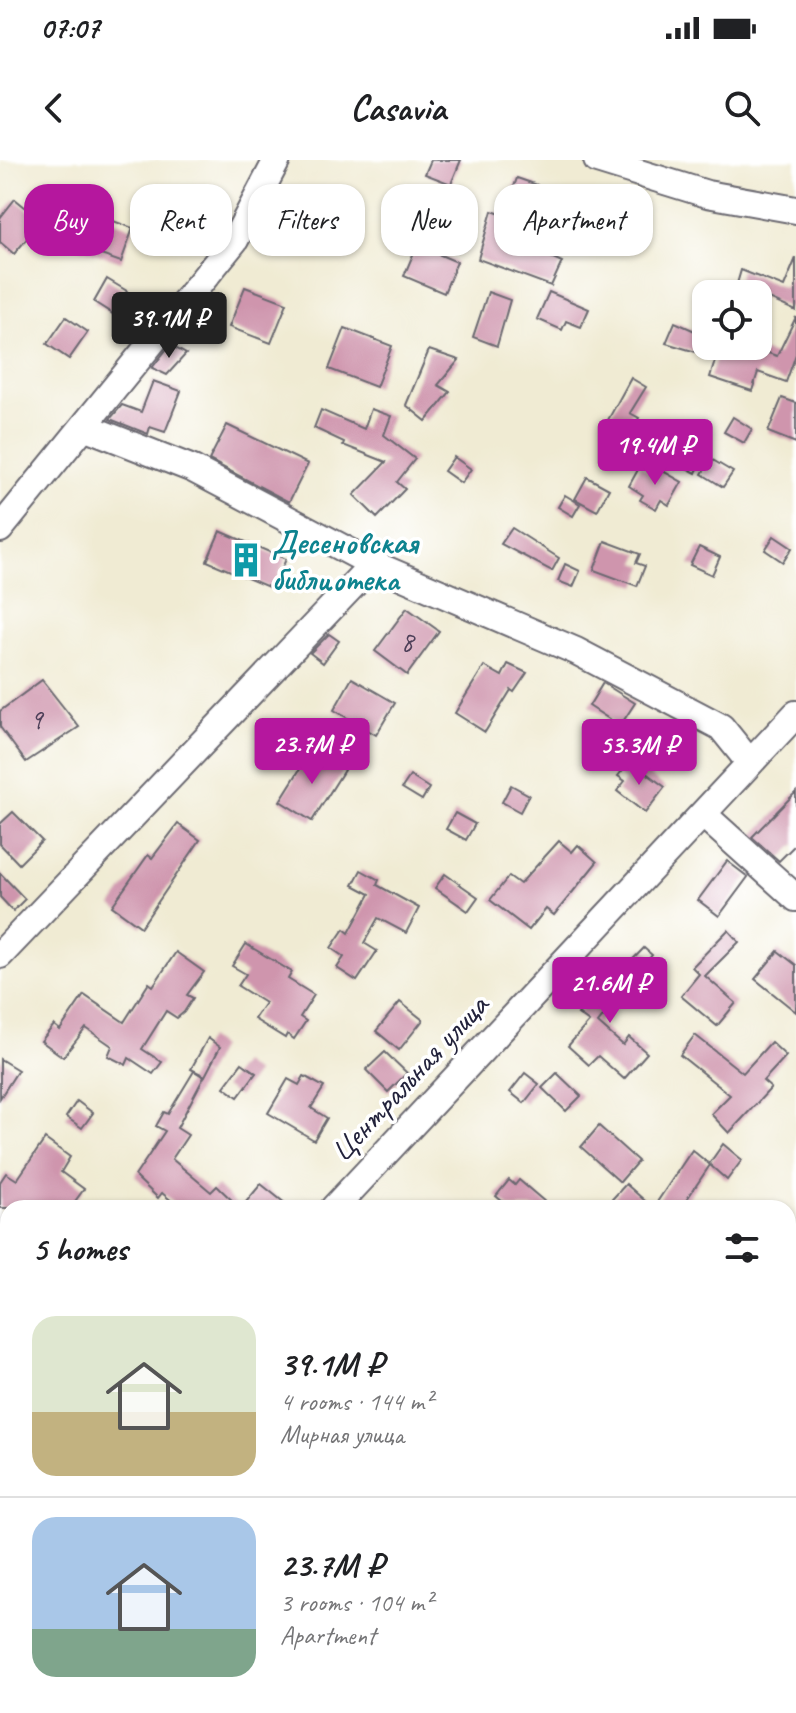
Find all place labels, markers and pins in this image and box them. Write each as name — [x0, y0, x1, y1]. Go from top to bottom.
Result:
pin: 39.1M ₽ — [95, 292, 243, 360]
pin: 19.4M ₽ — [581, 419, 729, 487]
place label: Десеновская библиотека — [272, 522, 420, 600]
building icon: Десеновская библиотека — [227, 541, 265, 579]
pin: 23.7M ₽ — [238, 718, 386, 786]
pin: 53.3M ₽ — [565, 719, 713, 787]
pin: 21.6M ₽ — [536, 957, 684, 1025]

